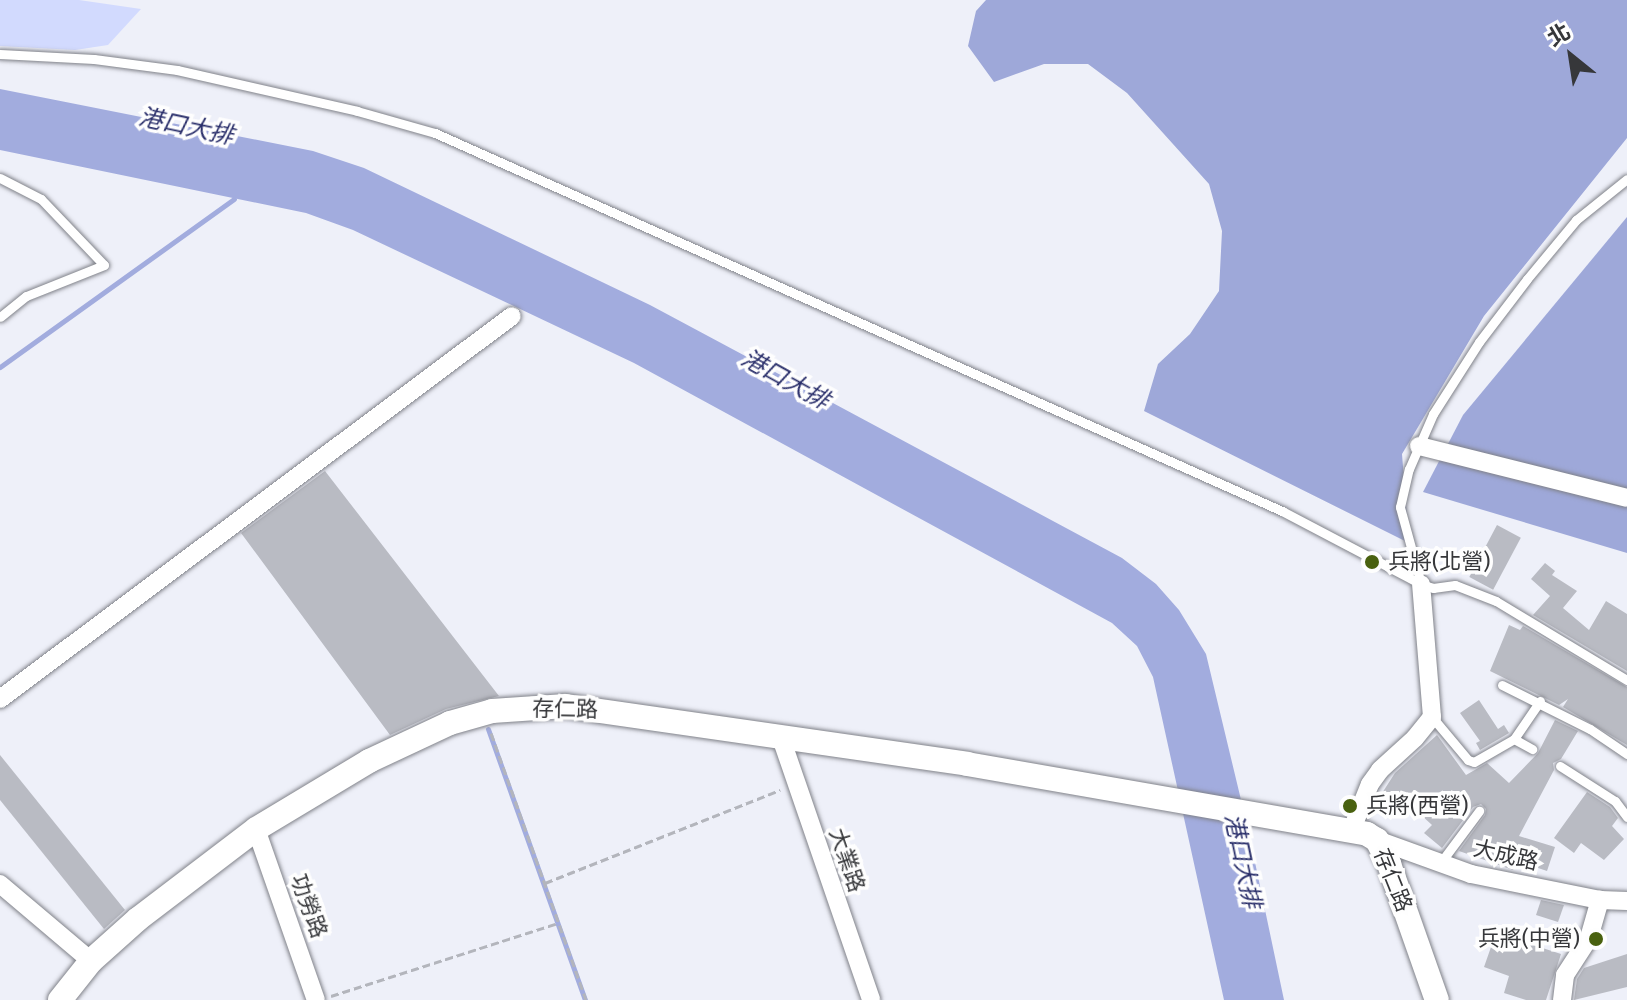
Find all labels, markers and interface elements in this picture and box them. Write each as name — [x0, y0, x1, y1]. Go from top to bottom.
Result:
north arrow — [1531, 16, 1611, 96]
text: 北 — [1542, 18, 1575, 52]
water label: 港口大排 — [136, 103, 236, 151]
water label: 港口大排 — [736, 344, 834, 416]
place label: 兵將(北營) — [1388, 549, 1490, 575]
marker: 兵將(北營) — [1363, 553, 1381, 571]
street label: 存仁路 — [532, 695, 598, 723]
place label: 兵將(西營) — [1366, 793, 1468, 819]
marker: 兵將(西營) — [1341, 797, 1359, 815]
water label: 港口大排 — [1218, 811, 1266, 911]
street label: 大業路 — [824, 825, 870, 895]
street label: 大成路 — [1471, 835, 1541, 875]
street label: 存仁路 — [1368, 844, 1418, 916]
street label: 功勞路 — [285, 870, 333, 942]
place label: 兵將(中營) — [1478, 926, 1580, 952]
marker: 兵將(中營) — [1587, 930, 1605, 948]

